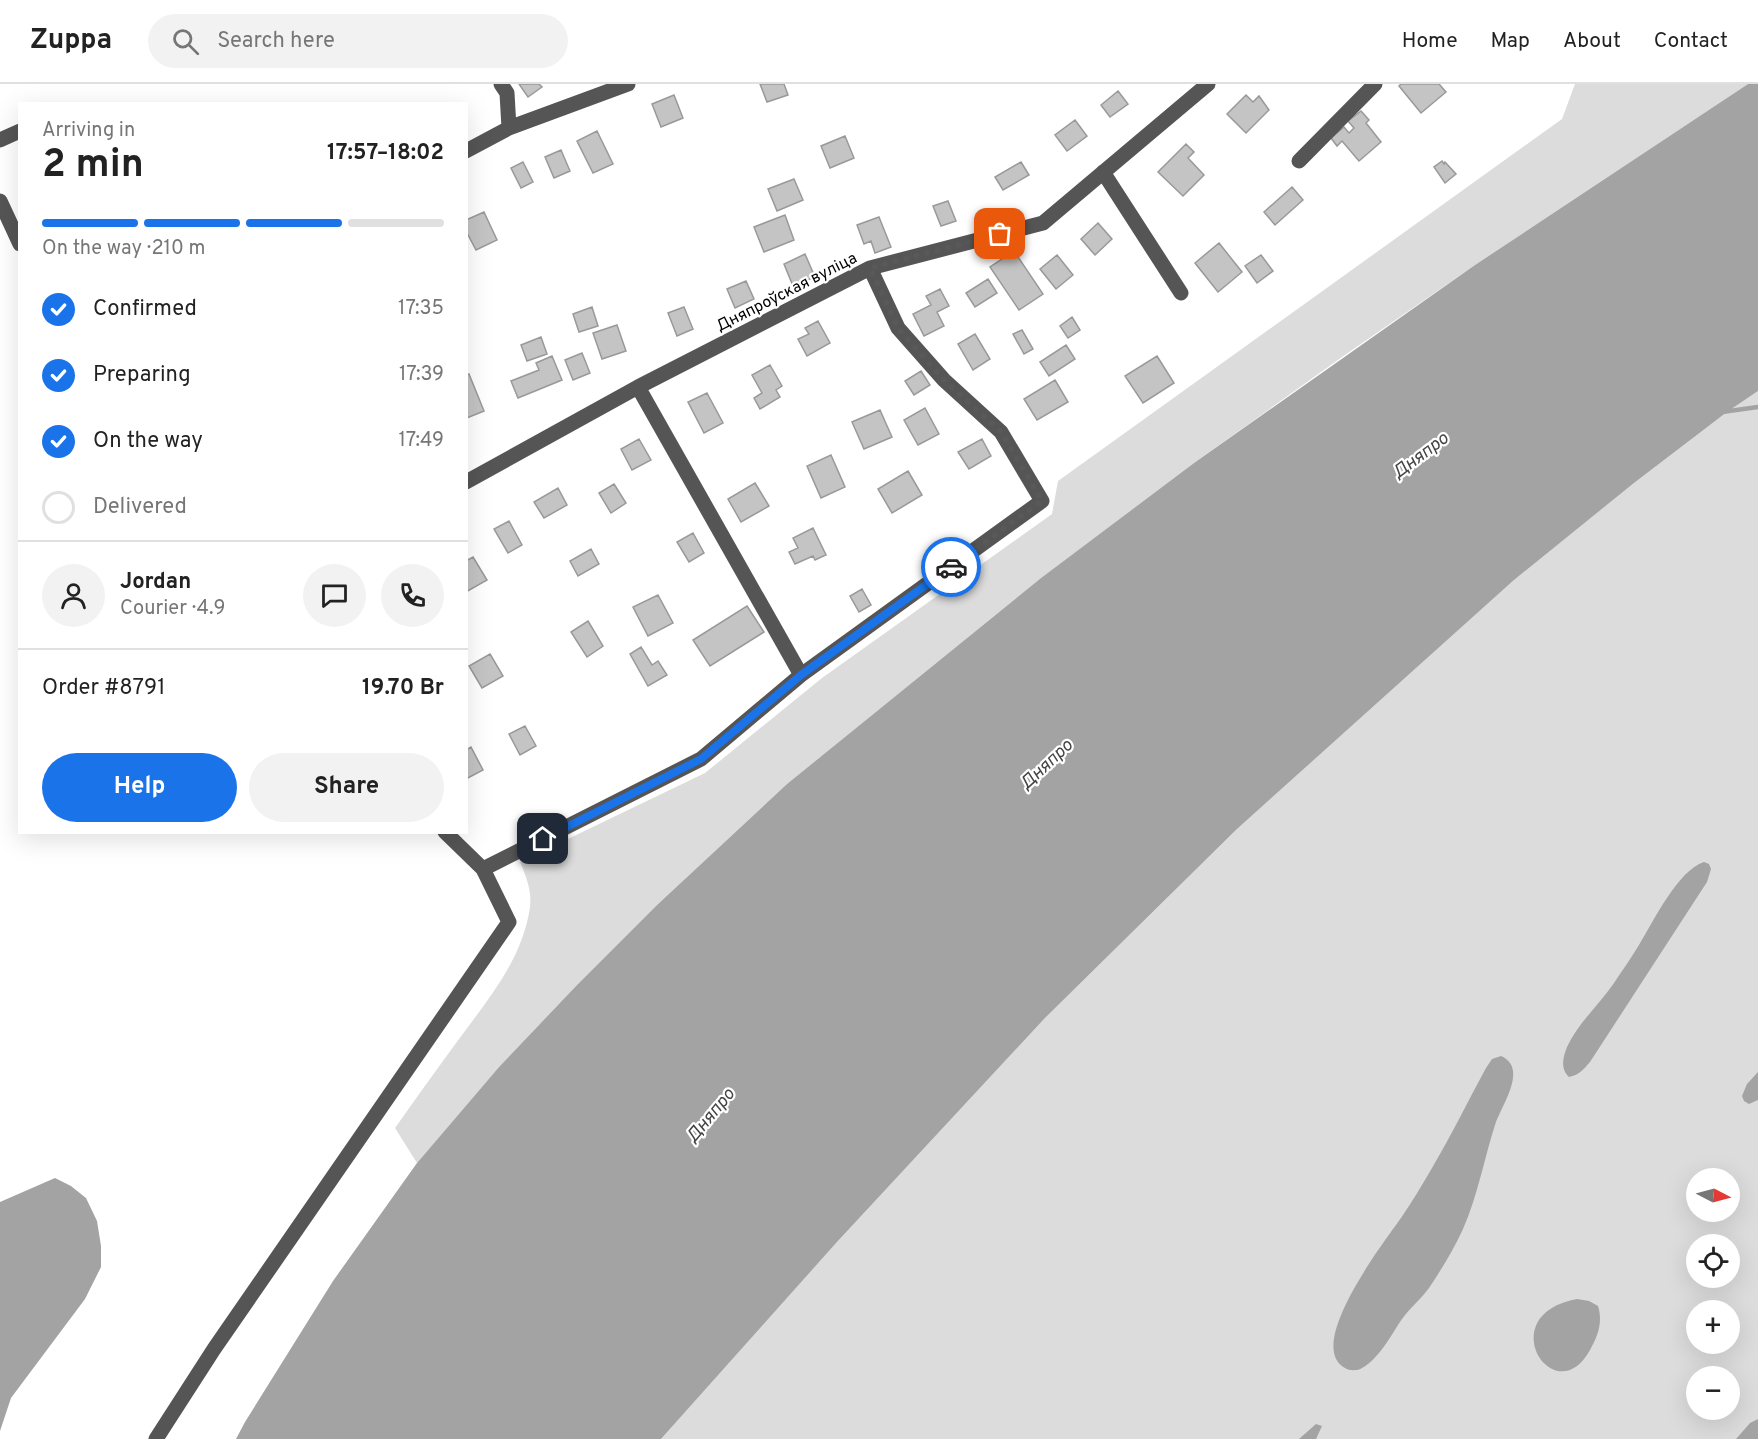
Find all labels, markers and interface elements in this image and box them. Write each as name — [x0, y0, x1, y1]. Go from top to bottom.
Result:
search box — [148, 14, 568, 68]
text: Zuppa — [30, 23, 112, 59]
icon: search — [169, 25, 202, 58]
text: Search here — [217, 28, 335, 55]
text: Home — [1402, 28, 1458, 55]
text: Map — [1491, 28, 1530, 55]
text: About — [1563, 28, 1621, 55]
text: Contact — [1654, 28, 1728, 55]
text: Arriving in — [42, 118, 135, 144]
text: 17:57–18:02 — [327, 140, 444, 167]
text: 2 min — [42, 142, 144, 191]
pin — [974, 208, 1025, 259]
icon: bag — [983, 217, 1016, 250]
text: On the way · 210 m — [42, 236, 206, 262]
street label: Дняпроўская вуліца — [713, 249, 861, 337]
icon: check — [42, 293, 75, 326]
text: Confirmed — [93, 296, 197, 323]
text: 17:35 — [398, 296, 444, 322]
icon: check — [42, 359, 75, 392]
text: Preparing — [93, 362, 191, 389]
text: 17:39 — [399, 362, 444, 388]
icon: check — [42, 425, 75, 458]
water label: Дняпро — [1388, 427, 1454, 485]
text: On the way — [93, 428, 203, 455]
text: 17:49 — [398, 428, 444, 454]
text: Delivered — [93, 494, 187, 521]
courier — [921, 537, 981, 597]
icon: car — [935, 551, 968, 584]
button: person — [42, 564, 105, 627]
button: chat — [303, 564, 366, 627]
button: phone — [381, 564, 444, 627]
text: Jordan — [120, 569, 191, 596]
text: Courier · 4.9 — [120, 596, 225, 622]
text: Order #8791 — [42, 675, 165, 702]
text: 19.70 Br — [362, 675, 444, 702]
water label: Дняпро — [1016, 734, 1079, 795]
button: Help — [42, 753, 237, 822]
button: Share — [249, 753, 444, 822]
pin — [517, 813, 568, 864]
icon: home — [526, 822, 559, 855]
water label: Дняпро — [682, 1084, 741, 1148]
north arrow — [1686, 1168, 1740, 1222]
map controls — [1686, 1168, 1740, 1420]
button: locate — [1686, 1234, 1740, 1288]
button: + — [1686, 1300, 1740, 1354]
button: − — [1686, 1366, 1740, 1420]

